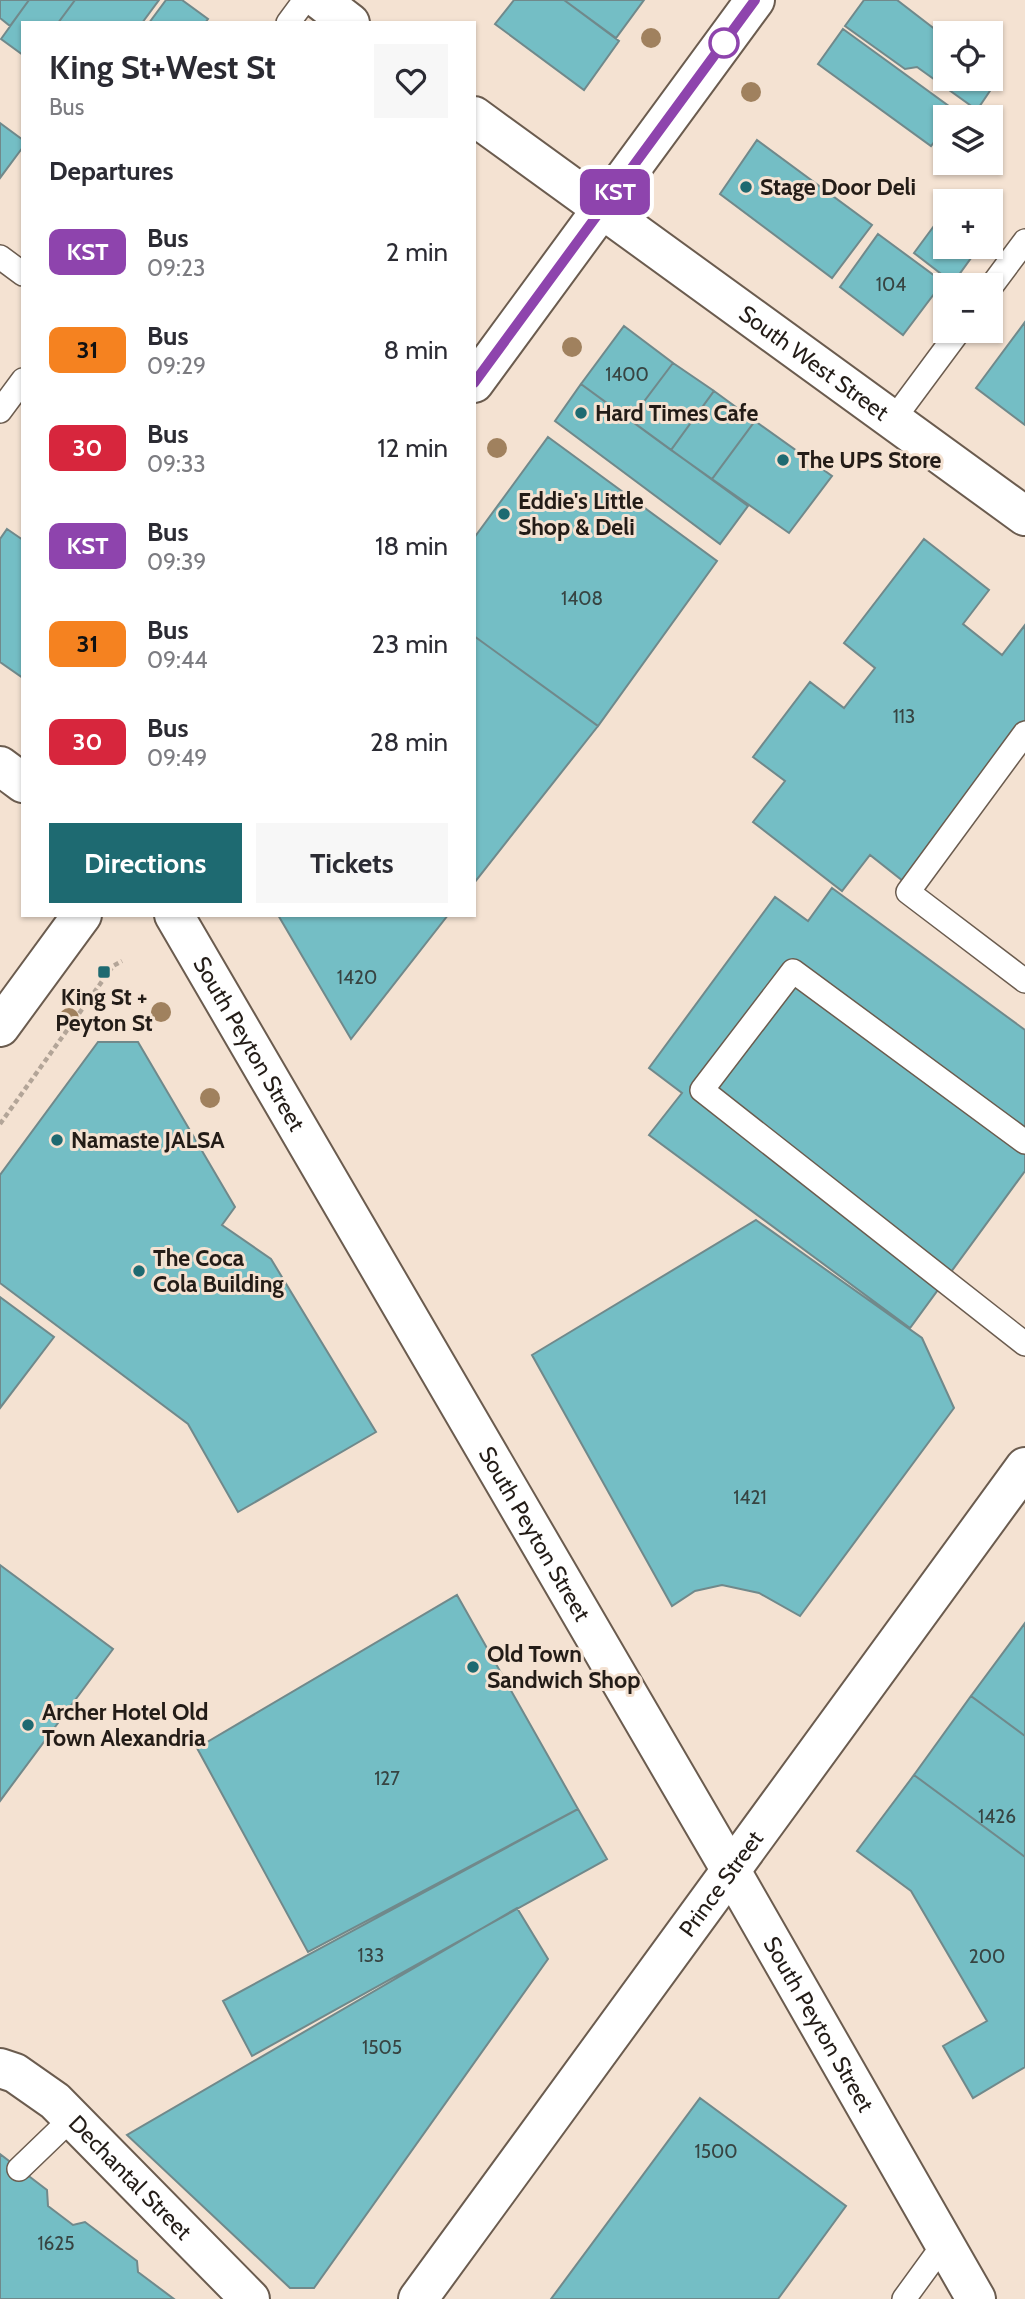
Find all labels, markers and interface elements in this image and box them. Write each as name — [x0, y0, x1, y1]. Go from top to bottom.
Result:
map controls — [933, 21, 1003, 343]
button: locate — [933, 21, 1003, 91]
unlabelled marker — [709, 28, 739, 58]
button: heart — [374, 44, 448, 118]
text: King St+West St — [49, 47, 276, 87]
text: Bus — [49, 93, 84, 121]
button: layers — [933, 105, 1003, 175]
text: Departures — [49, 155, 173, 187]
line badge: KST — [575, 169, 655, 215]
place label: Stage Door Deli — [760, 173, 916, 201]
text: KST — [594, 177, 636, 206]
marker: Stage Door Deli — [738, 179, 754, 195]
button: + — [933, 189, 1003, 259]
text: Bus — [147, 222, 188, 254]
text: 2 min — [386, 236, 448, 268]
text: KST — [66, 237, 109, 266]
text: 09:23 — [147, 254, 205, 282]
house number: 104 — [876, 273, 906, 296]
button: − — [933, 273, 1003, 343]
street label: South West Street — [734, 299, 894, 426]
text: Bus — [147, 320, 188, 352]
text: 8 min — [384, 334, 448, 366]
text: 31 — [77, 335, 98, 364]
text: 09:29 — [147, 352, 206, 380]
house number: 1400 — [605, 363, 649, 386]
place label: Hard Times Cafe — [595, 399, 759, 427]
marker: Hard Times Cafe — [573, 405, 589, 421]
text: Bus — [147, 418, 188, 450]
text: 12 min — [377, 432, 448, 464]
text: 30 — [73, 433, 102, 462]
place label: The UPS Store — [797, 446, 942, 474]
text: 09:33 — [147, 450, 206, 478]
marker: The UPS Store — [775, 452, 791, 468]
place label: Eddie's Little Shop & Deli — [518, 487, 644, 541]
marker: Eddie's Little Shop & Deli — [496, 506, 512, 522]
text: Bus — [147, 516, 188, 548]
text: 18 min — [375, 530, 448, 562]
text: KST — [66, 531, 109, 560]
text: 09:39 — [147, 548, 206, 576]
house number: 1408 — [561, 587, 603, 610]
text: Bus — [147, 614, 188, 646]
text: 23 min — [372, 628, 448, 660]
text: 31 — [77, 629, 98, 658]
text: 09:44 — [147, 646, 208, 674]
house number: 113 — [893, 705, 915, 728]
text: Bus — [147, 712, 188, 744]
text: 28 min — [370, 726, 448, 758]
text: 30 — [73, 727, 102, 756]
text: 09:49 — [147, 744, 207, 772]
button: Directions — [49, 823, 242, 903]
button: Tickets — [256, 823, 448, 903]
street label: South Peyton Street — [187, 951, 311, 1136]
marker: King St + Peyton St — [96, 964, 112, 980]
house number: 1420 — [337, 966, 377, 989]
place label: King St + Peyton St — [55, 983, 153, 1037]
place label: Namaste JALSA — [71, 1126, 225, 1154]
marker: Namaste JALSA — [49, 1132, 65, 1148]
place label: The Coca Cola Building — [153, 1244, 284, 1298]
marker: The Coca Cola Building — [131, 1263, 147, 1279]
street label: South Peyton Street — [473, 1441, 596, 1626]
house number: 1421 — [733, 1486, 767, 1509]
place label: Old Town Sandwich Shop — [487, 1640, 640, 1694]
marker: Old Town Sandwich Shop — [465, 1659, 481, 1675]
place label: Archer Hotel Old Town Alexandria — [42, 1698, 208, 1752]
marker: Archer Hotel Old Town Alexandria — [20, 1717, 36, 1733]
house number: 127 — [374, 1767, 400, 1790]
house number: 1426 — [978, 1805, 1016, 1828]
street label: Prince Street — [673, 1825, 769, 1942]
street label: South Peyton Street — [758, 1932, 880, 2117]
house number: 133 — [358, 1944, 384, 1967]
house number: 200 — [969, 1945, 1005, 1968]
house number: 1505 — [362, 2036, 402, 2059]
street label: Dechantal Street — [63, 2109, 198, 2246]
house number: 1500 — [695, 2140, 738, 2163]
house number: 1625 — [37, 2232, 75, 2255]

